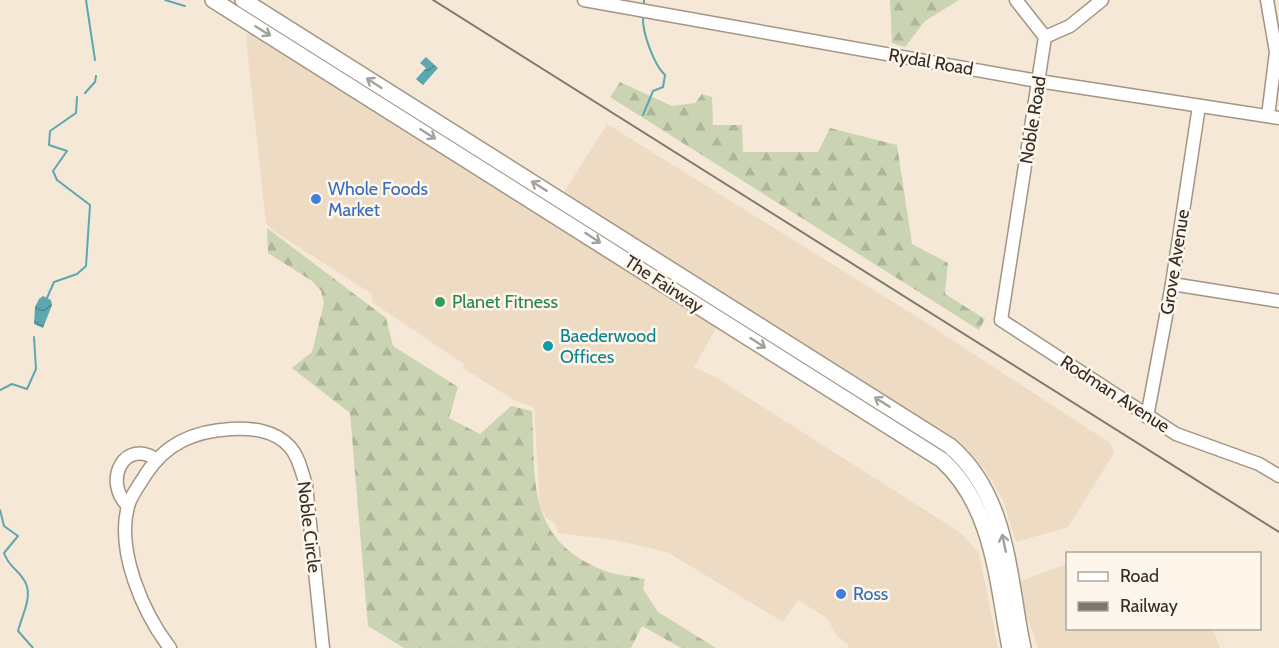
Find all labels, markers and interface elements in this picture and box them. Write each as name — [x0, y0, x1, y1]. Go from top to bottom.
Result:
one-way arrow — [254, 25, 271, 37]
street label: Rydal Road — [887, 44, 975, 80]
street label: Noble Road — [1015, 74, 1051, 166]
one-way arrow — [365, 76, 382, 89]
one-way arrow — [419, 129, 436, 141]
place label: Whole Foods Market — [328, 178, 428, 221]
one-way arrow — [531, 180, 548, 192]
marker: Whole Foods Market — [309, 192, 323, 206]
street label: Grove Avenue — [1156, 208, 1194, 316]
one-way arrow — [584, 232, 601, 244]
street label: The Fairway — [621, 250, 707, 318]
place label: Planet Fitness — [452, 291, 558, 313]
marker: Planet Fitness — [433, 295, 447, 309]
place label: Baederwood Offices — [560, 325, 656, 368]
one-way arrow — [749, 337, 765, 349]
marker: Baederwood Offices — [541, 339, 555, 353]
street label: Rodman Avenue — [1056, 350, 1174, 438]
one-way arrow — [874, 396, 890, 408]
street label: Noble Circle — [292, 480, 326, 574]
one-way arrow — [998, 534, 1009, 553]
legend — [1066, 552, 1261, 630]
text: Road — [1120, 565, 1159, 587]
place label: Ross — [853, 583, 888, 605]
marker: Ross — [834, 587, 848, 601]
text: Railway — [1120, 595, 1178, 617]

